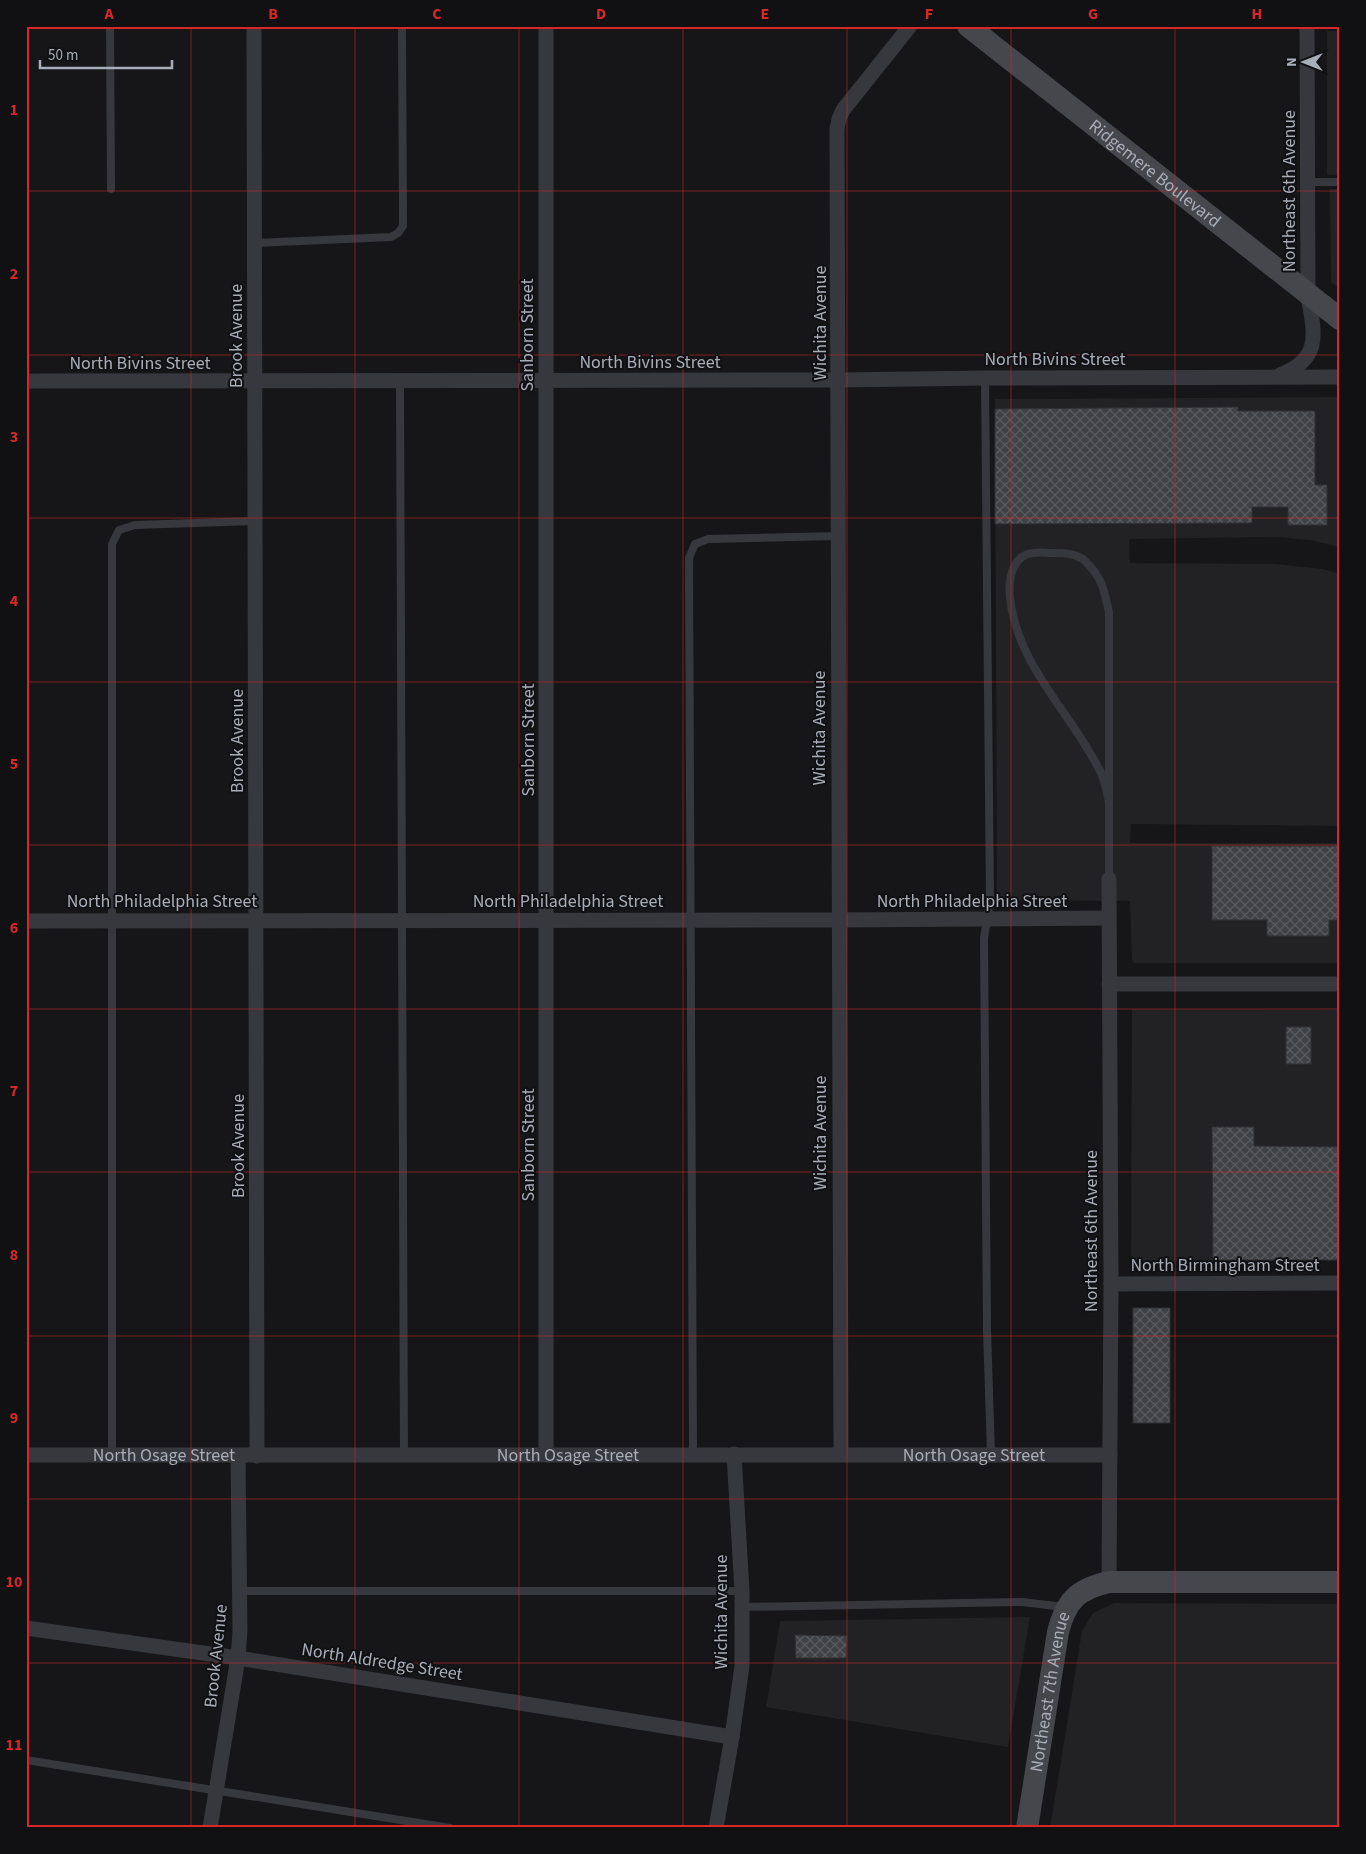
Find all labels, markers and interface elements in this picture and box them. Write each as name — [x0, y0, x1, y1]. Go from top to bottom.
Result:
text: A — [103, 3, 114, 25]
text: B — [268, 3, 278, 25]
text: C — [432, 3, 442, 25]
text: D — [596, 3, 606, 25]
text: E — [761, 3, 769, 25]
text: F — [925, 3, 933, 25]
text: G — [1088, 3, 1098, 25]
text: H — [1252, 3, 1262, 25]
scale bar — [40, 38, 172, 70]
north arrow — [1278, 38, 1328, 88]
text: 50 m — [48, 45, 78, 66]
text: N — [1282, 57, 1302, 67]
text: 1 — [10, 99, 18, 121]
street label: Northeast 6th Avenue — [1277, 110, 1302, 272]
street label: Ridgemere Boulevard — [1084, 113, 1226, 233]
text: 2 — [10, 263, 18, 285]
street label: Wichita Avenue — [808, 266, 833, 380]
street label: Sanborn Street — [515, 278, 540, 392]
street label: Brook Avenue — [224, 284, 249, 388]
street label: North Bivins Street — [984, 347, 1126, 372]
street label: North Bivins Street — [579, 350, 721, 375]
street label: North Bivins Street — [69, 351, 211, 376]
text: 3 — [10, 426, 18, 448]
text: 4 — [10, 590, 19, 612]
street label: Wichita Avenue — [807, 671, 832, 785]
street label: Sanborn Street — [516, 683, 541, 797]
street label: Brook Avenue — [225, 689, 250, 793]
text: 5 — [10, 753, 18, 775]
street label: North Philadelphia Street — [67, 889, 257, 914]
street label: North Philadelphia Street — [473, 889, 663, 914]
street label: North Philadelphia Street — [877, 889, 1067, 914]
text: 6 — [10, 917, 18, 939]
street label: Wichita Avenue — [808, 1076, 833, 1190]
text: 7 — [10, 1080, 18, 1102]
street label: Sanborn Street — [516, 1088, 541, 1202]
street label: Brook Avenue — [226, 1094, 251, 1198]
street label: Northeast 6th Avenue — [1079, 1150, 1104, 1312]
text: 8 — [10, 1244, 18, 1266]
street label: North Birmingham Street — [1130, 1253, 1320, 1278]
text: 9 — [10, 1407, 18, 1429]
street label: North Osage Street — [93, 1443, 235, 1468]
street label: North Osage Street — [497, 1443, 639, 1468]
street label: North Osage Street — [903, 1443, 1045, 1468]
street label: Wichita Avenue — [709, 1555, 734, 1669]
text: 10 — [6, 1571, 22, 1593]
street label: Brook Avenue — [198, 1603, 234, 1709]
street label: Northeast 7th Avenue — [1024, 1608, 1076, 1774]
street label: North Aldredge Street — [300, 1637, 464, 1687]
text: 11 — [6, 1734, 22, 1756]

